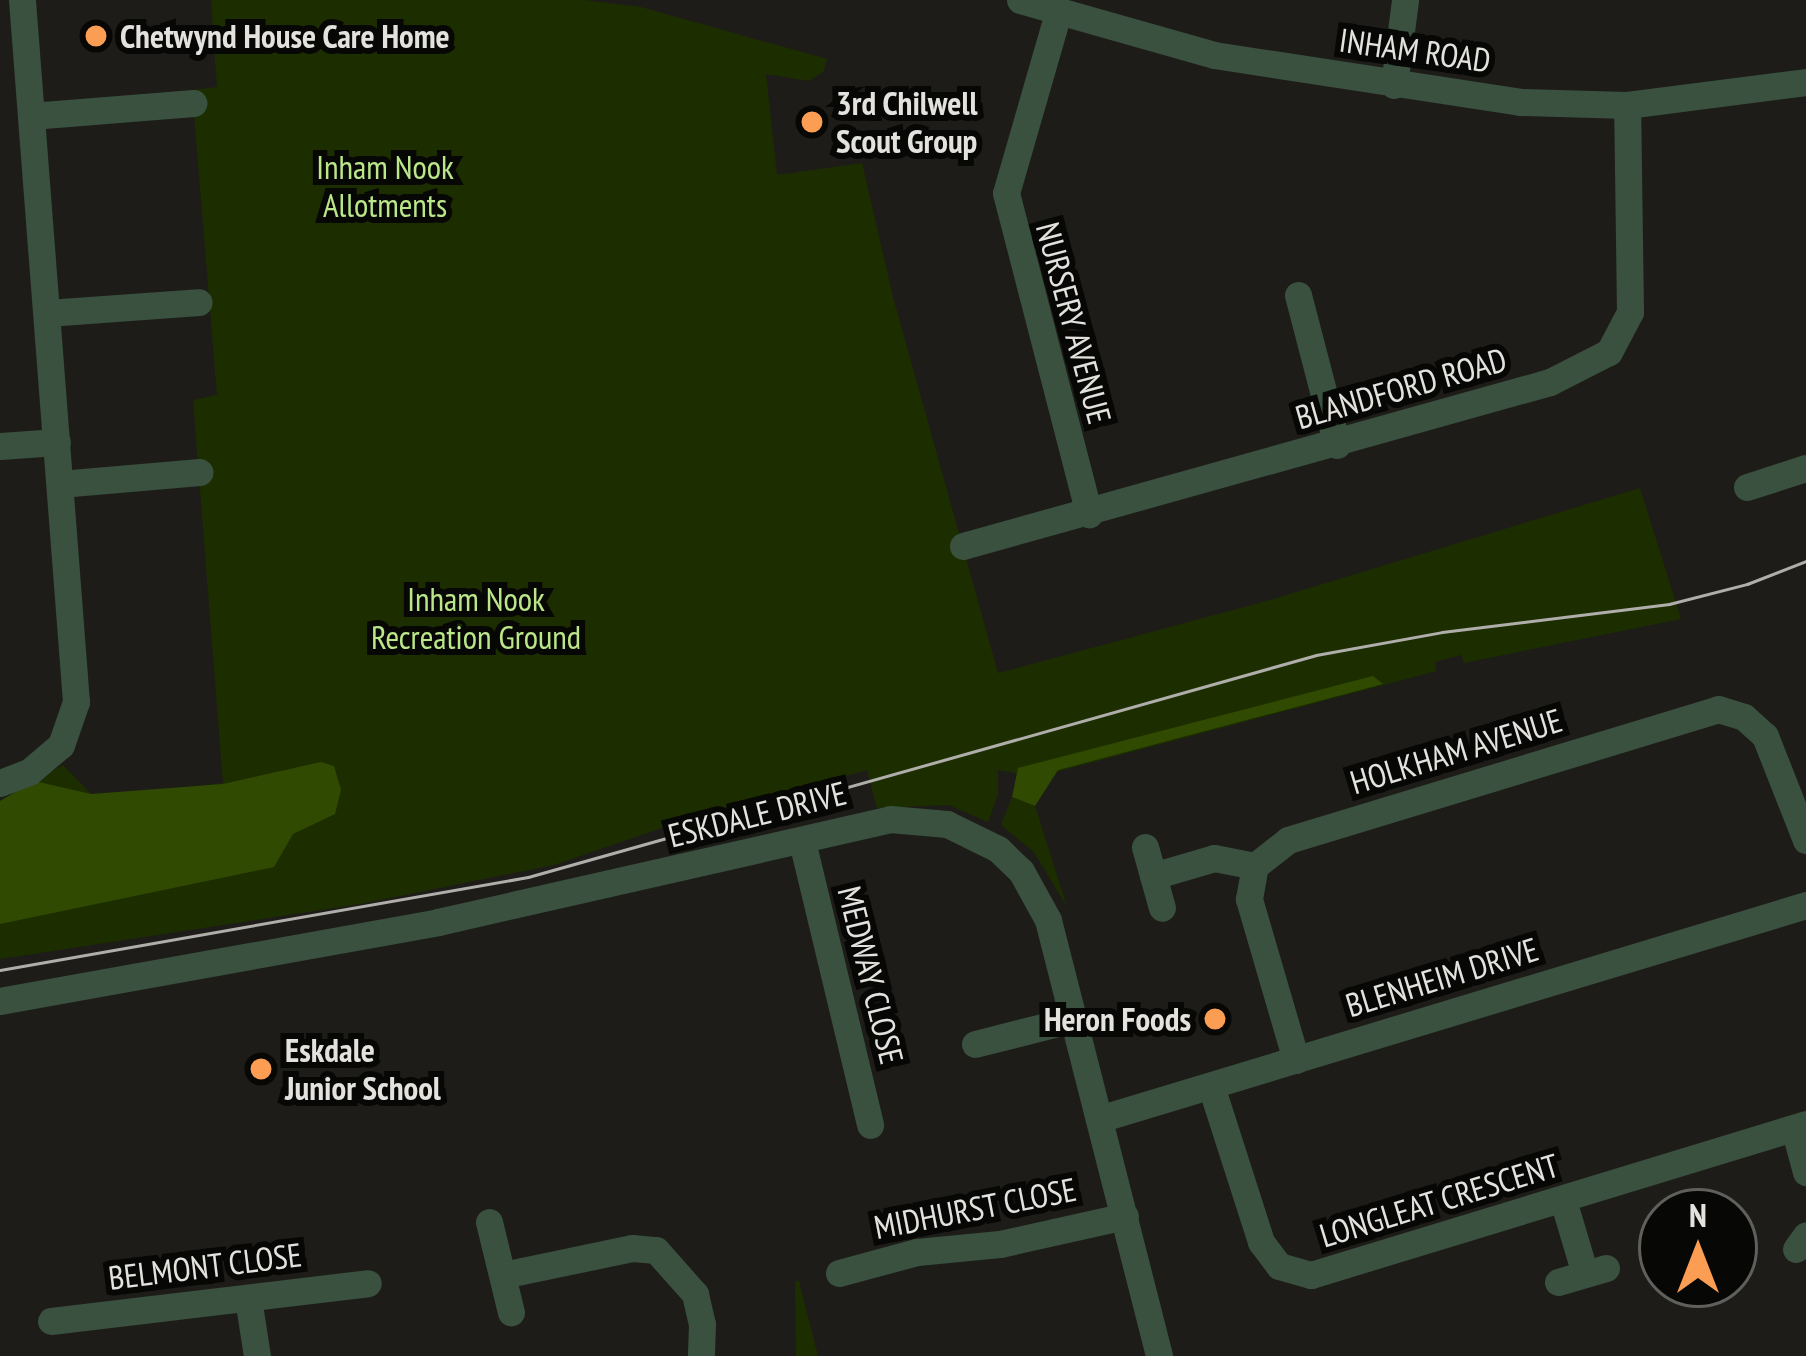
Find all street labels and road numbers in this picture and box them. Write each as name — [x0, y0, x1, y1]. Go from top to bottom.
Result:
street label: INHAM ROAD — [1337, 20, 1493, 80]
street label: NURSERY AVENUE — [1028, 217, 1120, 429]
street label: BLANDFORD ROAD — [1291, 339, 1511, 437]
street label: HOLKHAM AVENUE — [1345, 700, 1567, 802]
street label: ESKDALE DRIVE — [664, 773, 850, 855]
street label: MEDWAY CLOSE — [830, 882, 912, 1068]
street label: BLENHEIM DRIVE — [1341, 929, 1543, 1025]
street label: LONGLEAT CRESCENT — [1314, 1145, 1564, 1255]
street label: MIDHURST CLOSE — [870, 1169, 1080, 1247]
street label: BELMONT CLOSE — [106, 1234, 304, 1298]

